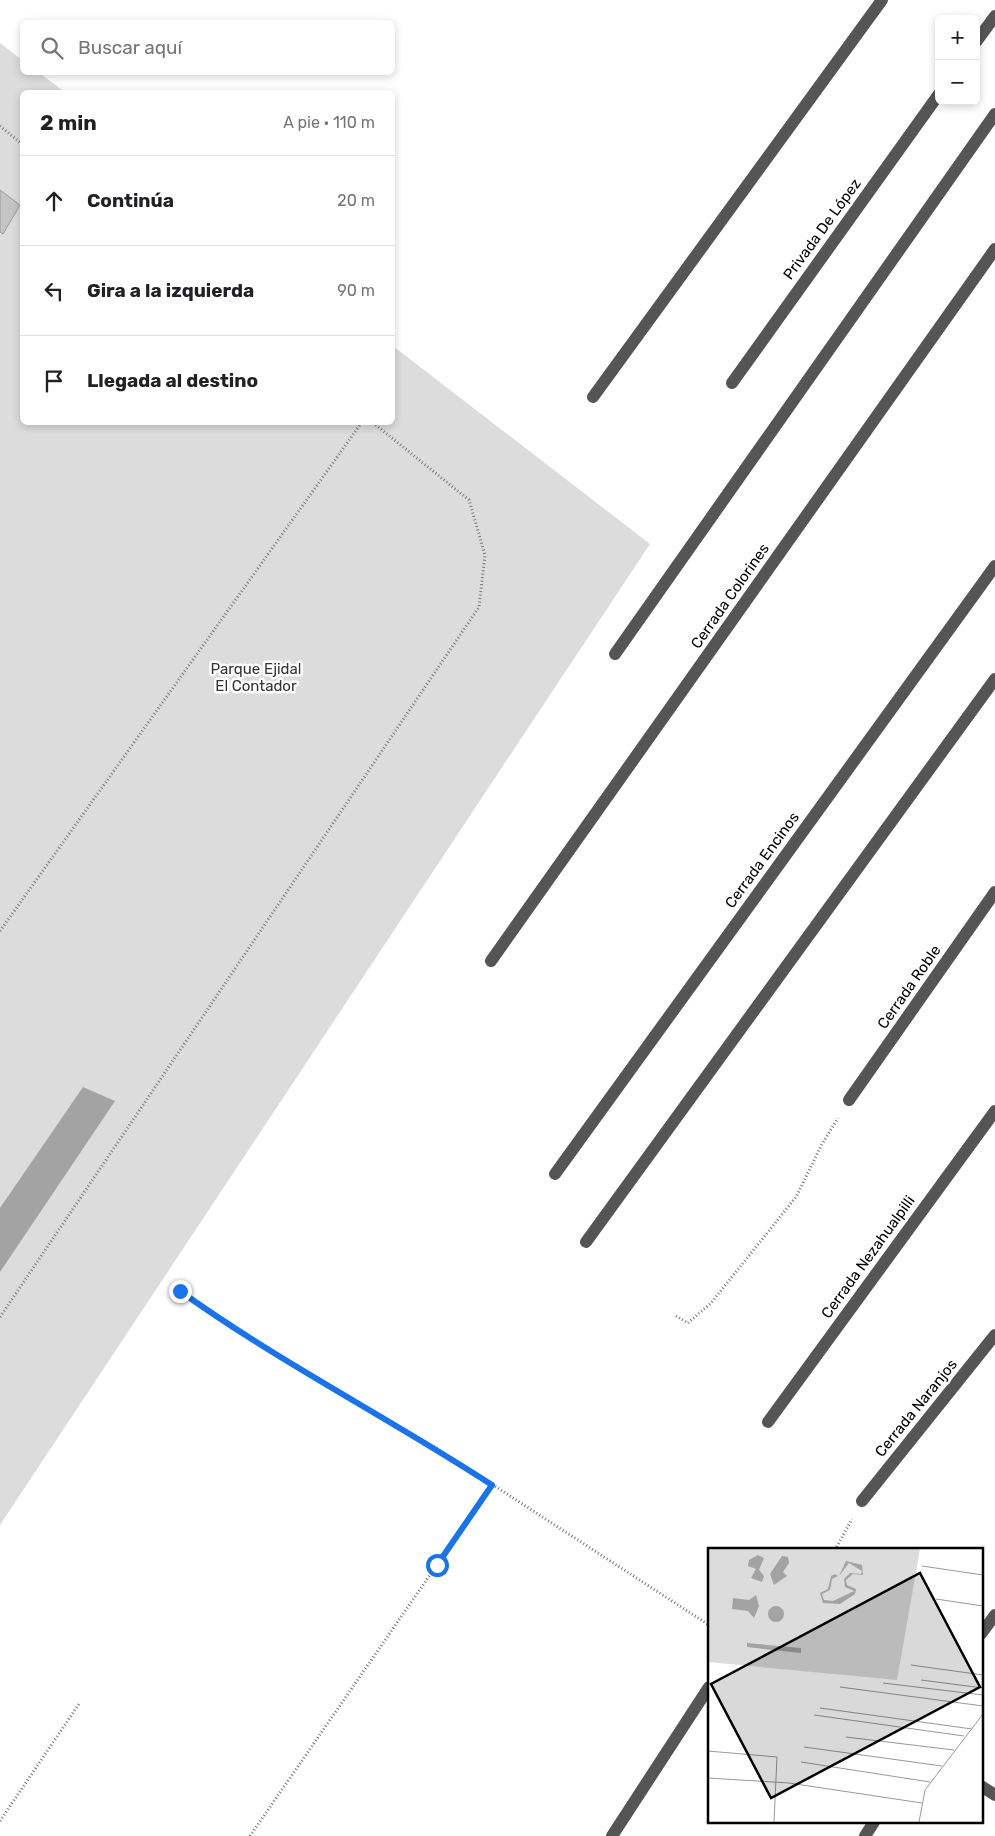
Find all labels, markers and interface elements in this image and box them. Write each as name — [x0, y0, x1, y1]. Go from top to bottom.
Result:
map controls — [935, 15, 980, 105]
button: + — [935, 15, 980, 60]
search box — [20, 20, 395, 75]
icon: search — [38, 34, 66, 62]
text: Buscar aquí — [78, 36, 182, 59]
button: − — [935, 60, 980, 105]
text: 2 min — [40, 110, 97, 135]
text: A pie · 110 m — [283, 113, 375, 132]
street label: Privada De López — [779, 175, 865, 283]
icon: ahead — [40, 187, 68, 215]
text: Continúa — [87, 189, 174, 212]
text: 20 m — [337, 191, 375, 210]
icon: left — [40, 277, 68, 305]
text: Gira a la izquierda — [87, 279, 254, 302]
text: 90 m — [337, 281, 375, 300]
icon: arrive — [40, 367, 68, 395]
text: Llegada al destino — [87, 369, 258, 392]
street label: Cerrada Colorines — [687, 540, 773, 652]
park label: Parque Ejidal El Contador — [211, 660, 301, 695]
street label: Cerrada Encinos — [721, 808, 803, 912]
street label: Cerrada Roble — [873, 942, 945, 1032]
street label: Cerrada Nezahualpilli — [817, 1192, 919, 1322]
route end — [169, 1280, 192, 1303]
street label: Cerrada Naranjos — [871, 1355, 961, 1461]
inset map — [708, 1548, 982, 1824]
route start — [426, 1554, 449, 1577]

